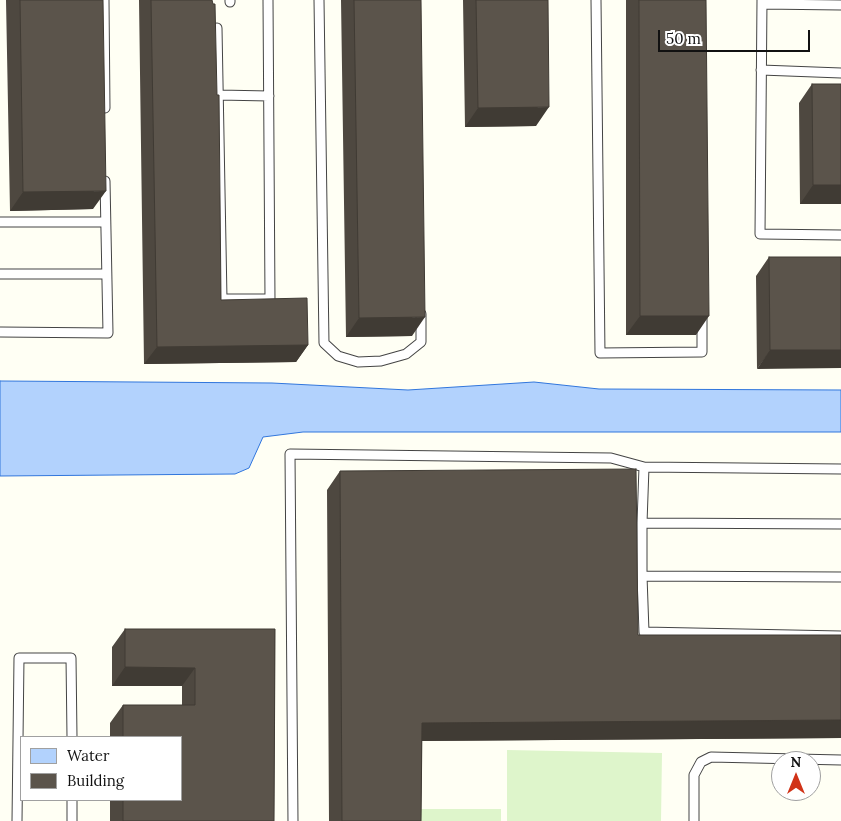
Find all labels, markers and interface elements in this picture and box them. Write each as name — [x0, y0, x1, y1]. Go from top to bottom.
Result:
scale bar — [661, 20, 814, 52]
text: 50 m — [666, 29, 701, 48]
legend — [20, 736, 182, 801]
text: Water — [67, 746, 109, 765]
north arrow — [771, 751, 821, 801]
text: N — [791, 753, 801, 771]
text: Building — [67, 771, 124, 790]

